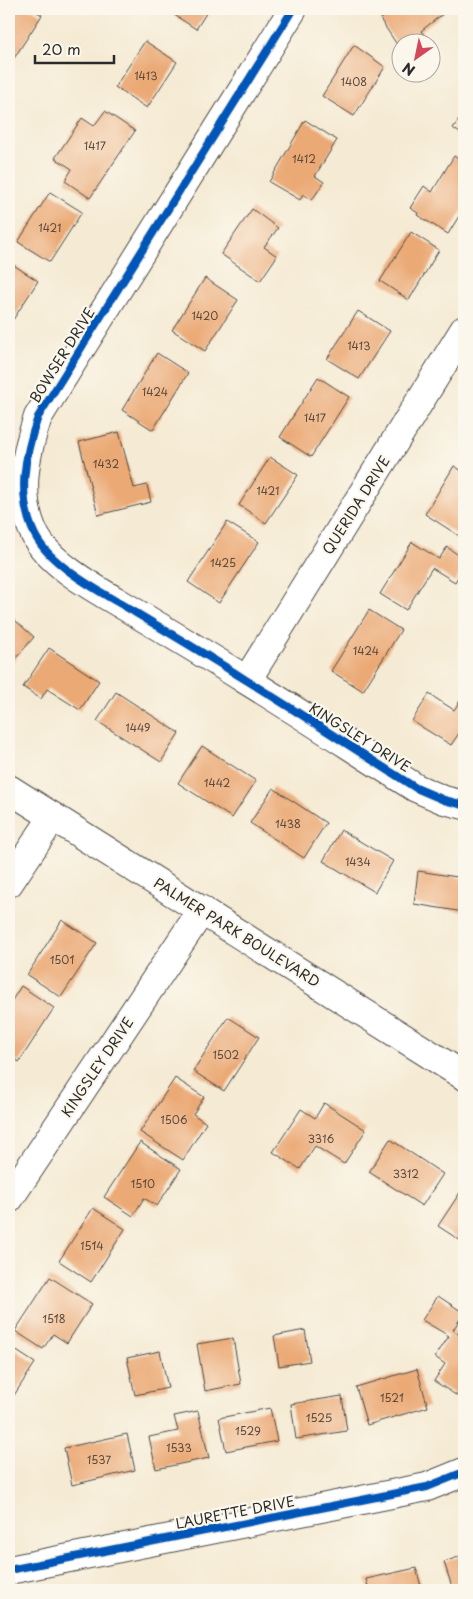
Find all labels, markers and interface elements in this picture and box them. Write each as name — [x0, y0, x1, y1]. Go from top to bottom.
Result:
scale bar — [35, 32, 114, 64]
north arrow — [390, 32, 440, 82]
text: 20 m — [42, 37, 81, 60]
text: N — [398, 57, 419, 81]
house number: 1413 — [134, 67, 158, 84]
house number: 1408 — [341, 73, 367, 90]
house number: 1417 — [84, 137, 106, 154]
house number: 1412 — [292, 150, 316, 167]
house number: 1421 — [38, 219, 62, 236]
street label: BOWSER DRIVE — [24, 303, 100, 407]
house number: 1420 — [192, 307, 218, 324]
house number: 1413 — [347, 337, 371, 354]
house number: 1424 — [142, 383, 168, 400]
house number: 1417 — [304, 409, 326, 426]
street label: QUERIDA DRIVE — [317, 451, 395, 558]
house number: 1432 — [93, 455, 119, 472]
house number: 1421 — [256, 482, 280, 499]
house number: 1425 — [210, 554, 236, 571]
house number: 1424 — [353, 642, 379, 659]
street label: KINGSLEY DRIVE — [305, 697, 415, 777]
house number: 1449 — [126, 719, 150, 736]
house number: 1442 — [204, 774, 231, 791]
house number: 1438 — [275, 815, 301, 832]
house number: 1434 — [345, 853, 371, 870]
street label: PALMER PARK BOULEVARD — [150, 872, 324, 992]
house number: 1501 — [50, 951, 74, 968]
street label: KINGSLEY DRIVE — [56, 1013, 138, 1121]
house number: 1502 — [213, 1046, 240, 1063]
house number: 1506 — [161, 1111, 188, 1128]
house number: 3316 — [308, 1130, 334, 1147]
house number: 3312 — [393, 1165, 419, 1182]
house number: 1510 — [131, 1175, 155, 1192]
house number: 1514 — [80, 1237, 104, 1254]
house number: 1518 — [42, 1310, 66, 1327]
house number: 1521 — [380, 1389, 404, 1406]
house number: 1525 — [306, 1409, 332, 1426]
house number: 1529 — [235, 1422, 261, 1439]
house number: 1533 — [166, 1439, 192, 1456]
house number: 1537 — [87, 1451, 111, 1468]
street label: LAURETTE DRIVE — [174, 1490, 297, 1534]

